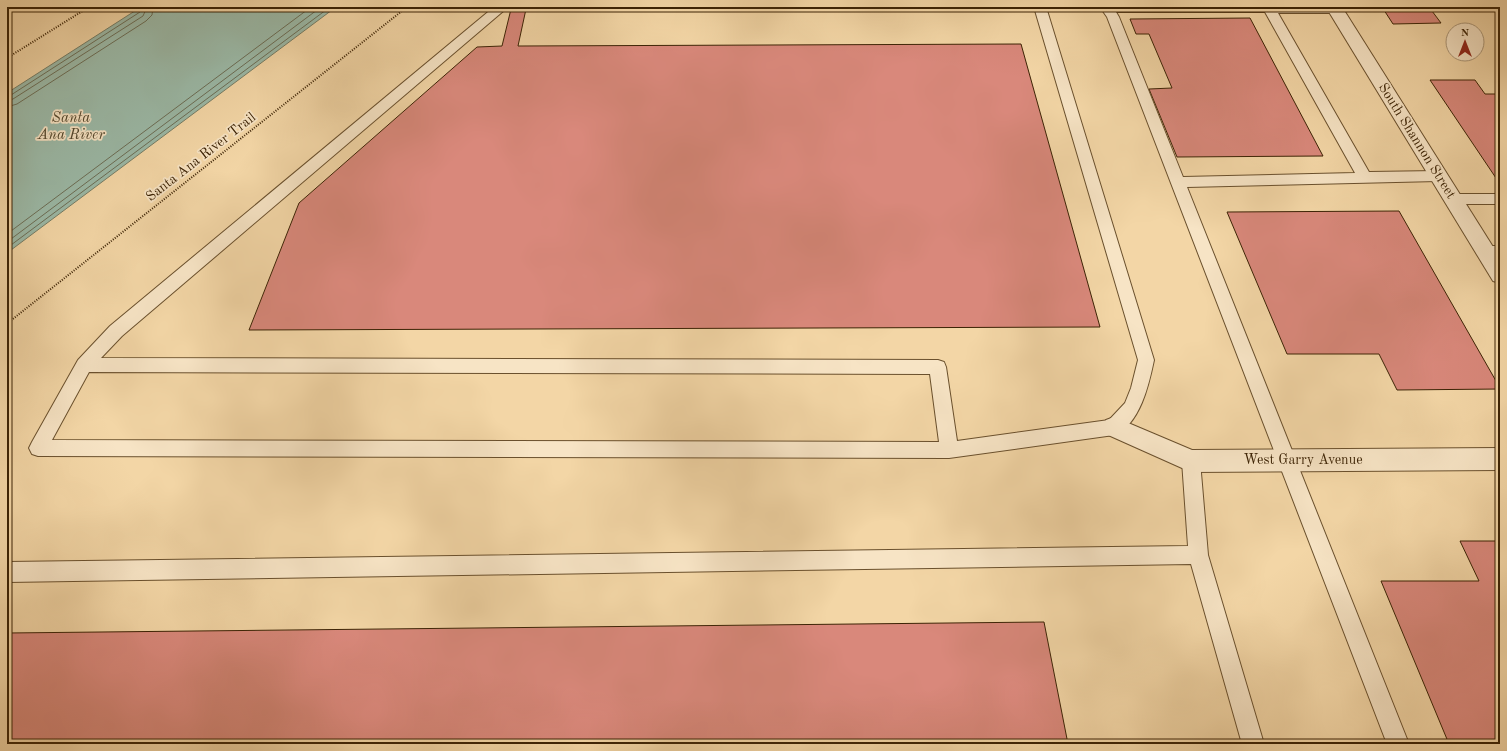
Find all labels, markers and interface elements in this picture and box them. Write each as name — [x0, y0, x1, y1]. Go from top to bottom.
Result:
north arrow — [1445, 22, 1485, 62]
text: N — [1461, 28, 1470, 39]
street label: South Shannon Street — [1376, 81, 1458, 201]
street label: Santa Ana River Trail — [144, 110, 259, 204]
water label: Santa Ana River — [36, 111, 105, 143]
street label: West Garry Avenue — [1243, 453, 1363, 467]

